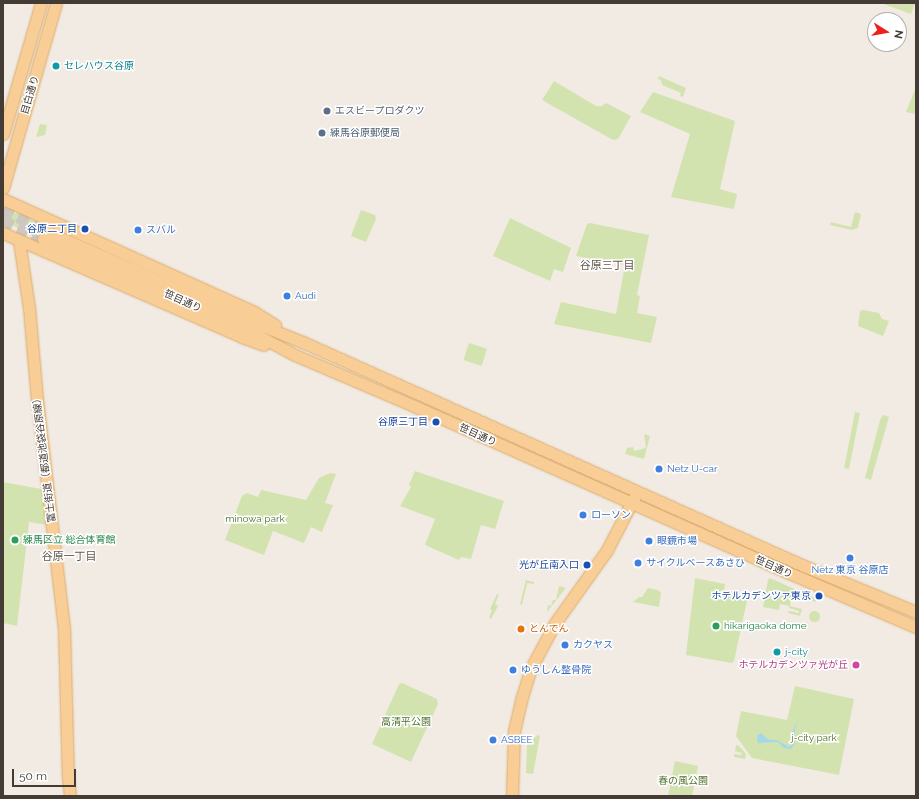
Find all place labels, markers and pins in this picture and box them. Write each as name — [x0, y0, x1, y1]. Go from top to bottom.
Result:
place label: セレハウス谷原 — [64, 60, 134, 72]
marker: セレハウス谷原 — [51, 61, 61, 71]
place label: エスビープロダクツ — [335, 105, 425, 117]
marker: エスビープロダクツ — [322, 106, 332, 116]
place label: 練馬谷原郵便局 — [330, 127, 400, 139]
marker: 練馬谷原郵便局 — [317, 128, 327, 138]
place label: 谷原二丁目 — [27, 223, 77, 235]
marker: 谷原二丁目 — [80, 224, 90, 234]
place label: スバル — [146, 224, 176, 236]
marker: スバル — [133, 225, 143, 235]
place label: Audi — [295, 290, 316, 302]
marker: Audi — [282, 291, 292, 301]
place label: 谷原三丁目 — [378, 416, 428, 428]
marker: 谷原三丁目 — [431, 417, 441, 427]
place label: Netz U-car — [667, 463, 717, 475]
marker: Netz U-car — [654, 464, 664, 474]
place label: ローソン — [591, 509, 631, 521]
marker: ローソン — [578, 510, 588, 520]
place label: 練馬区立 総合体育館 — [23, 534, 116, 546]
marker: 練馬区立 総合体育館 — [10, 535, 20, 545]
place label: 眼鏡市場 — [657, 535, 697, 547]
marker: 眼鏡市場 — [644, 536, 654, 546]
marker: Netz 東京 谷原店 — [845, 553, 855, 563]
place label: サイクルベースあさひ — [646, 557, 746, 569]
marker: サイクルベースあさひ — [633, 558, 643, 568]
place label: 光が丘南入口 — [519, 559, 579, 571]
marker: 光が丘南入口 — [582, 560, 592, 570]
place label: Netz 東京 谷原店 — [812, 564, 888, 576]
place label: ホテルカデンツァ東京 — [711, 590, 811, 602]
marker: ホテルカデンツァ東京 — [814, 591, 824, 601]
place label: hikarigaoka dome — [724, 620, 807, 632]
marker: hikarigaoka dome — [711, 621, 721, 631]
place label: とんでん — [529, 623, 569, 635]
marker: とんでん — [516, 624, 526, 634]
place label: カクヤス — [573, 639, 613, 651]
marker: カクヤス — [560, 640, 570, 650]
place label: j-city — [785, 646, 808, 658]
marker: j-city — [772, 647, 782, 657]
place label: ホテルカデンツァ光が丘 — [738, 659, 848, 671]
marker: ホテルカデンツァ光が丘 — [851, 660, 861, 670]
place label: ゆうしん整骨院 — [521, 664, 591, 676]
marker: ゆうしん整骨院 — [508, 665, 518, 675]
place label: ASBEE — [501, 734, 533, 746]
marker: ASBEE — [488, 735, 498, 745]

